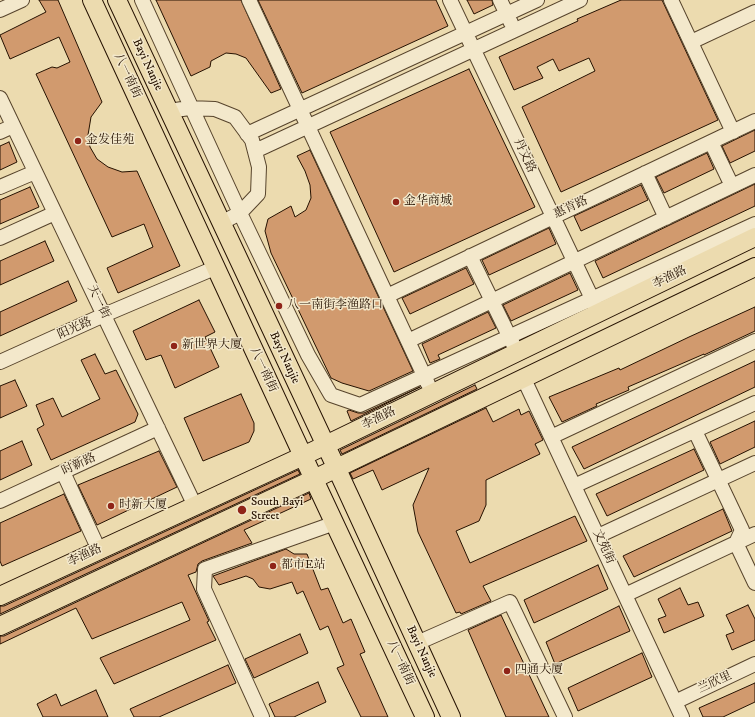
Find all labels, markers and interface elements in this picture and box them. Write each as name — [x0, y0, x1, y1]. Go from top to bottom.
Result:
street label: Bayi Nanjie — [129, 37, 165, 93]
street label: 八一南街 — [110, 51, 144, 101]
place label: 金发佳苑 — [86, 134, 134, 148]
marker: 金发佳苑 — [73, 136, 83, 146]
street label: 丹文路 — [510, 137, 538, 175]
street label: 惠肯路 — [552, 194, 590, 222]
place label: 金华商城 — [404, 195, 452, 209]
marker: 金华商城 — [391, 197, 401, 207]
street label: 李渔路 — [651, 264, 689, 292]
street label: 天一街 — [84, 283, 112, 321]
place label: 八一南街李渔路口 — [287, 299, 383, 313]
marker: 八一南街李渔路口 — [274, 301, 284, 311]
street label: 阳光路 — [56, 315, 94, 343]
street label: Bayi Nanjie — [266, 330, 302, 386]
place label: 新世界大厦 — [182, 339, 242, 353]
marker: 新世界大厦 — [169, 341, 179, 351]
street label: 八一南街 — [246, 345, 280, 395]
street label: 李渔路 — [360, 405, 398, 433]
street label: 时新路 — [60, 451, 98, 479]
place label: South Bayi Street — [251, 496, 303, 524]
place label: 时新大厦 — [119, 499, 167, 513]
marker: 时新大厦 — [106, 501, 116, 511]
marker: South Bayi Street — [236, 504, 248, 516]
street label: 文苑街 — [589, 528, 617, 566]
street label: 李渔路 — [66, 542, 104, 570]
place label: 都市E站 — [281, 559, 325, 573]
marker: 都市E站 — [268, 561, 278, 571]
street label: Bayi Nanjie — [403, 624, 439, 680]
street label: 八一南街 — [383, 638, 417, 688]
place label: 四通大厦 — [515, 664, 563, 678]
marker: 四通大厦 — [502, 666, 512, 676]
street label: 兰欣里 — [696, 669, 734, 697]

